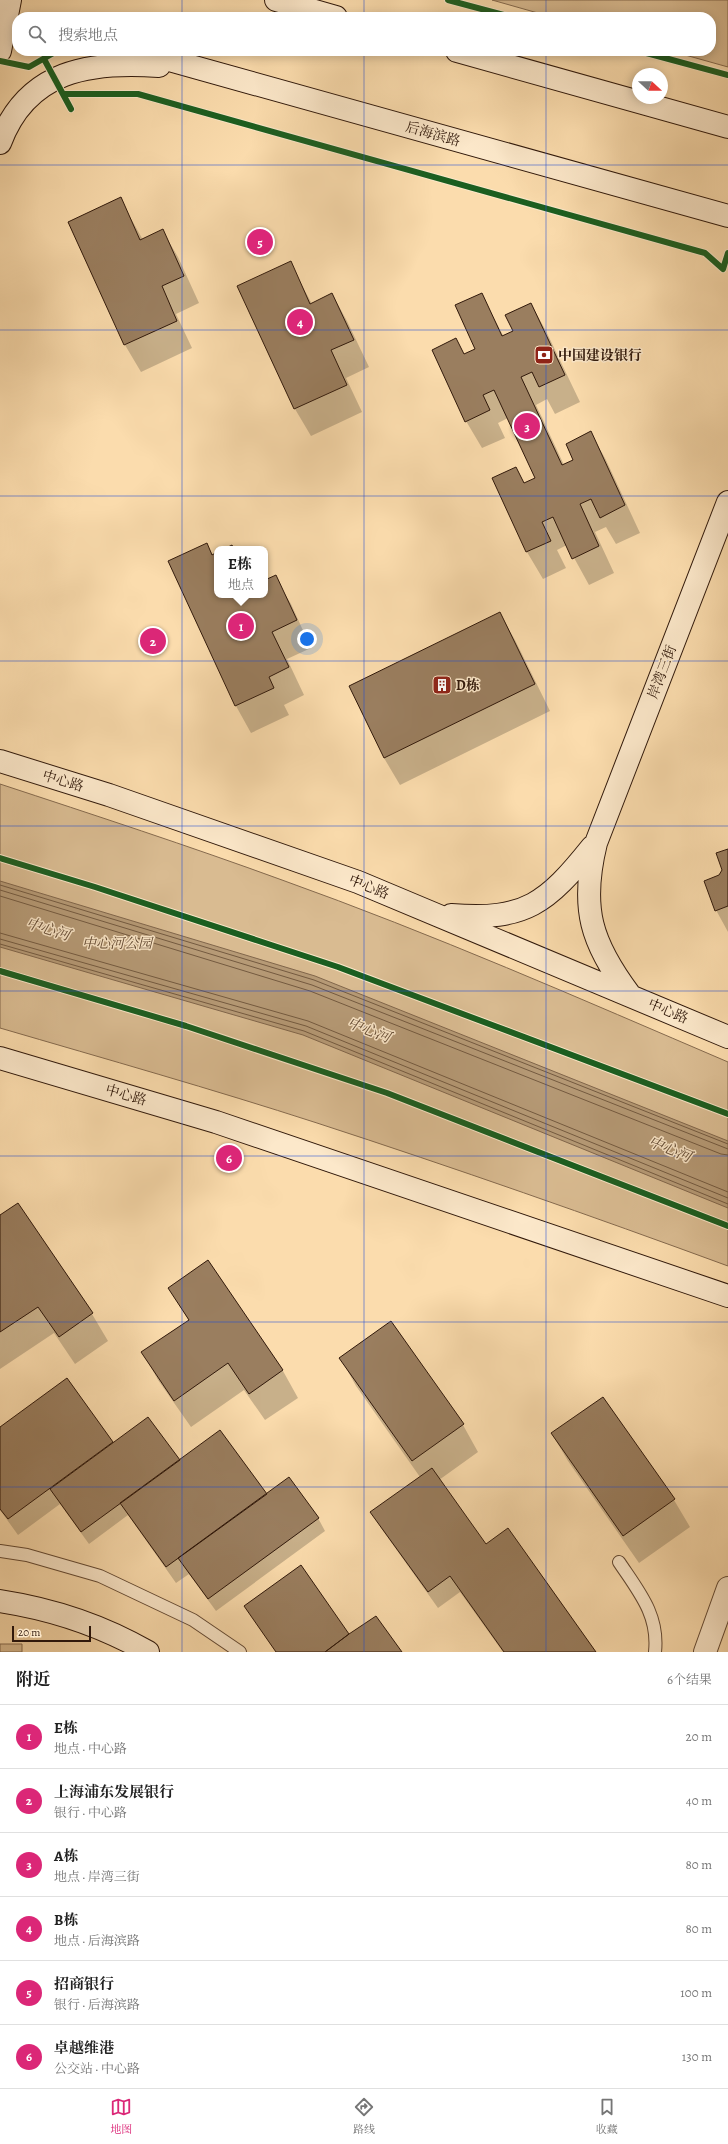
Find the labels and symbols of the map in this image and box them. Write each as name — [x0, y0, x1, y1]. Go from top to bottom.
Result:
north arrow — [632, 68, 668, 104]
street label: 后海滨路 — [403, 117, 463, 151]
pin: 5 — [247, 227, 273, 257]
pin: 4 — [287, 307, 313, 337]
bank icon: 中国建设银行 — [533, 344, 555, 366]
place label: 中国建设银行 — [558, 346, 642, 365]
pin: 3 — [514, 411, 540, 441]
pin: 1 — [228, 611, 254, 641]
pin: 2 — [140, 626, 166, 656]
your location — [297, 629, 317, 649]
street label: 岸湾三街 — [643, 642, 681, 702]
building icon: D栋 — [431, 674, 453, 696]
place label: D栋 — [456, 676, 480, 695]
street label: 中心路 — [40, 766, 86, 796]
street label: 中心路 — [346, 870, 392, 904]
water label: 中心河 — [24, 913, 75, 946]
park label: 中心河公园 — [82, 934, 154, 953]
street label: 中心路 — [645, 994, 691, 1028]
water label: 中心河 — [344, 1013, 396, 1048]
street label: 中心路 — [103, 1080, 149, 1110]
water label: 中心河 — [645, 1131, 697, 1168]
pin: 6 — [216, 1143, 242, 1173]
scale bar — [12, 1624, 91, 1643]

